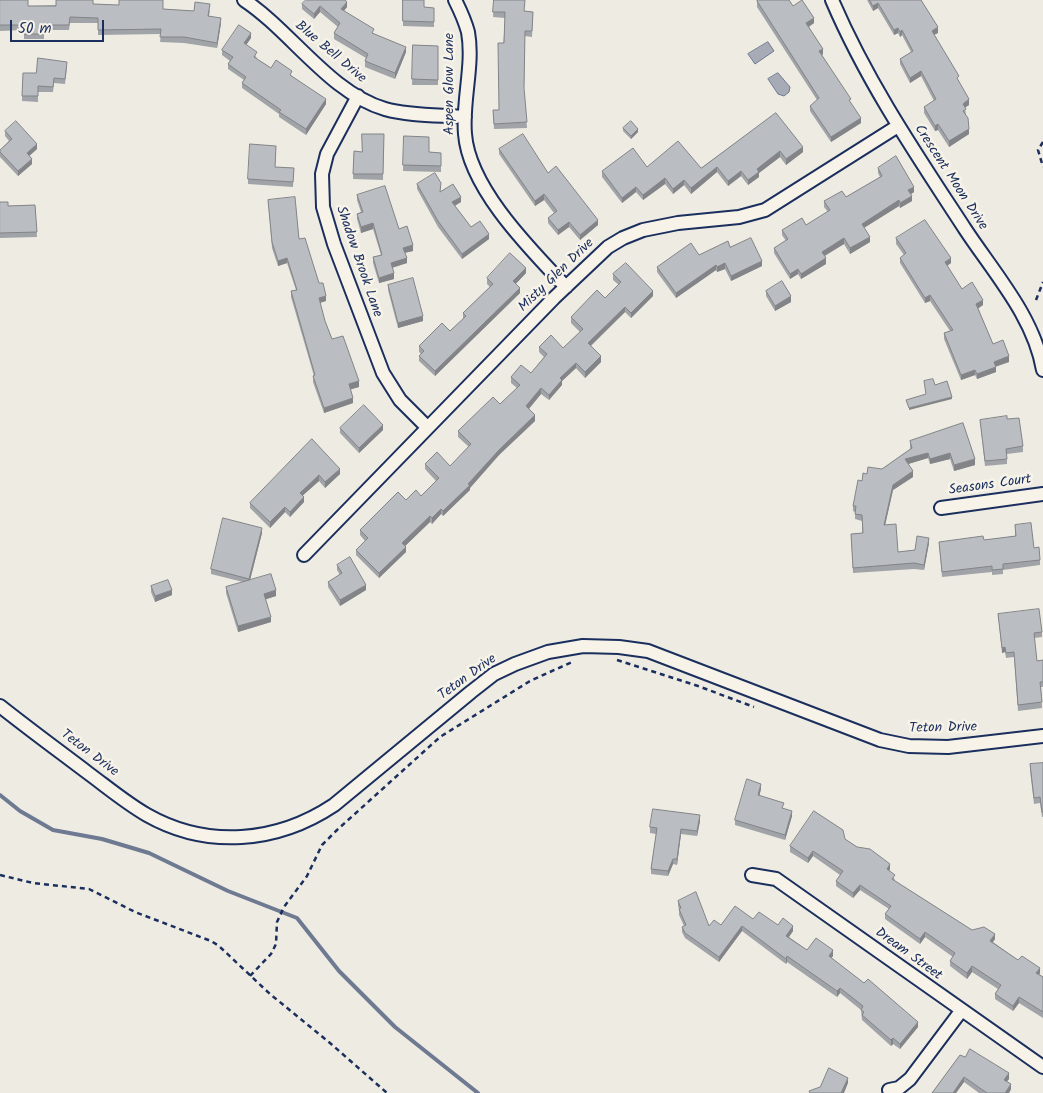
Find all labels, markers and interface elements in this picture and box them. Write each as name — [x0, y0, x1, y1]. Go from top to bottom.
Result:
scale bar — [12, 10, 106, 42]
text: 50 m — [18, 17, 52, 41]
street label: Blue Bell Drive — [291, 18, 369, 88]
street label: Aspen Glow Lane — [443, 33, 459, 135]
street label: Crescent Moon Drive — [910, 122, 990, 234]
street label: Shadow Brook Lane — [331, 204, 385, 320]
street label: Misty Glen Drive — [516, 236, 598, 316]
street label: Seasons Court — [948, 472, 1032, 500]
street label: Teton Drive — [436, 651, 500, 705]
street label: Teton Drive — [909, 720, 977, 738]
street label: Teton Drive — [57, 727, 121, 781]
street label: Dream Street — [871, 925, 945, 985]

